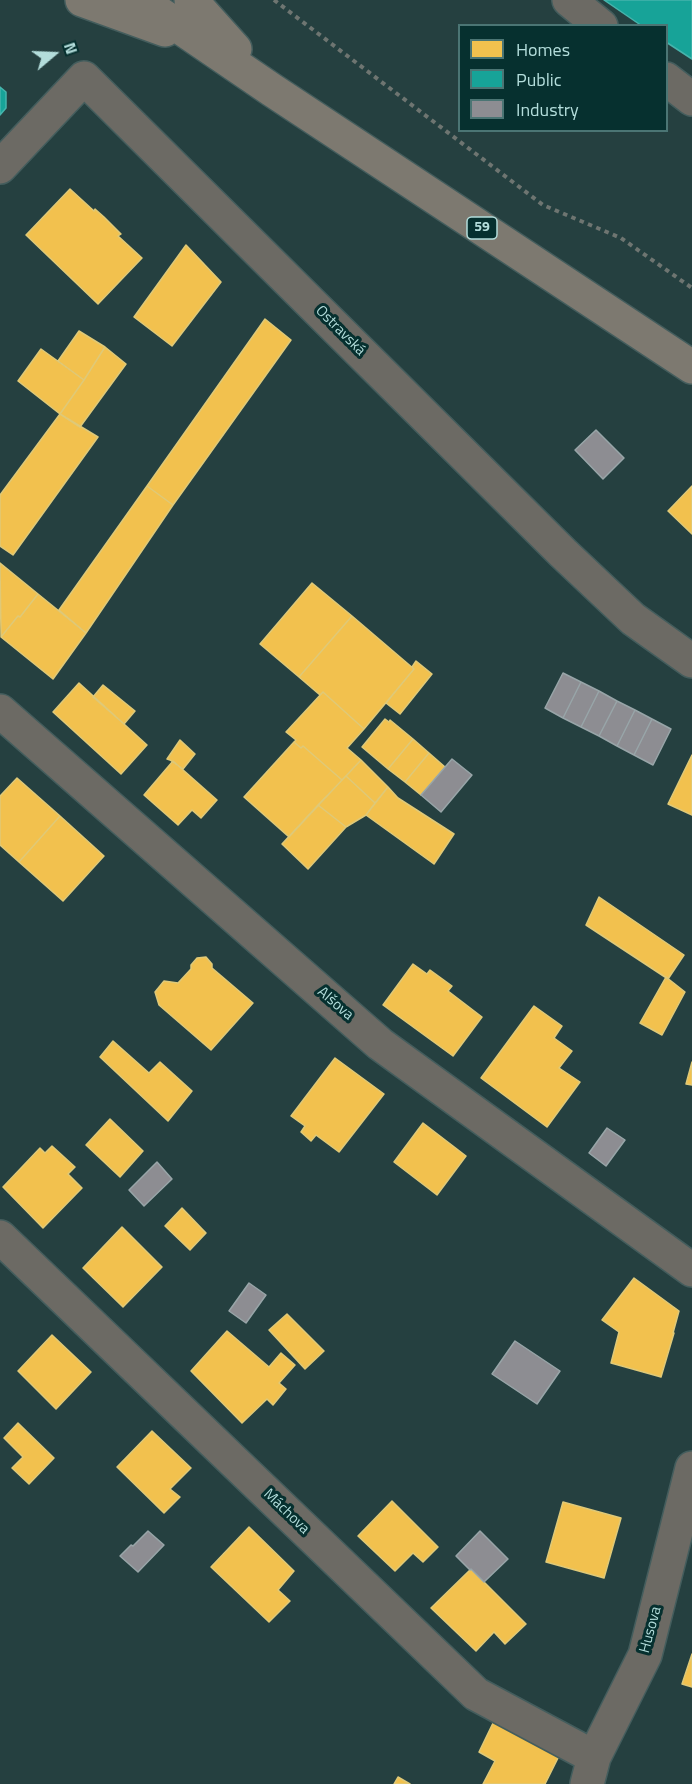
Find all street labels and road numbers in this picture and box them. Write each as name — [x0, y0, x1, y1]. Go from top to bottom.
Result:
road number: 59 — [467, 217, 497, 239]
street label: Ostravská — [311, 302, 369, 360]
street label: Alšova — [313, 984, 357, 1024]
street label: Máchova — [259, 1486, 313, 1538]
street label: Husova — [636, 1605, 666, 1655]

